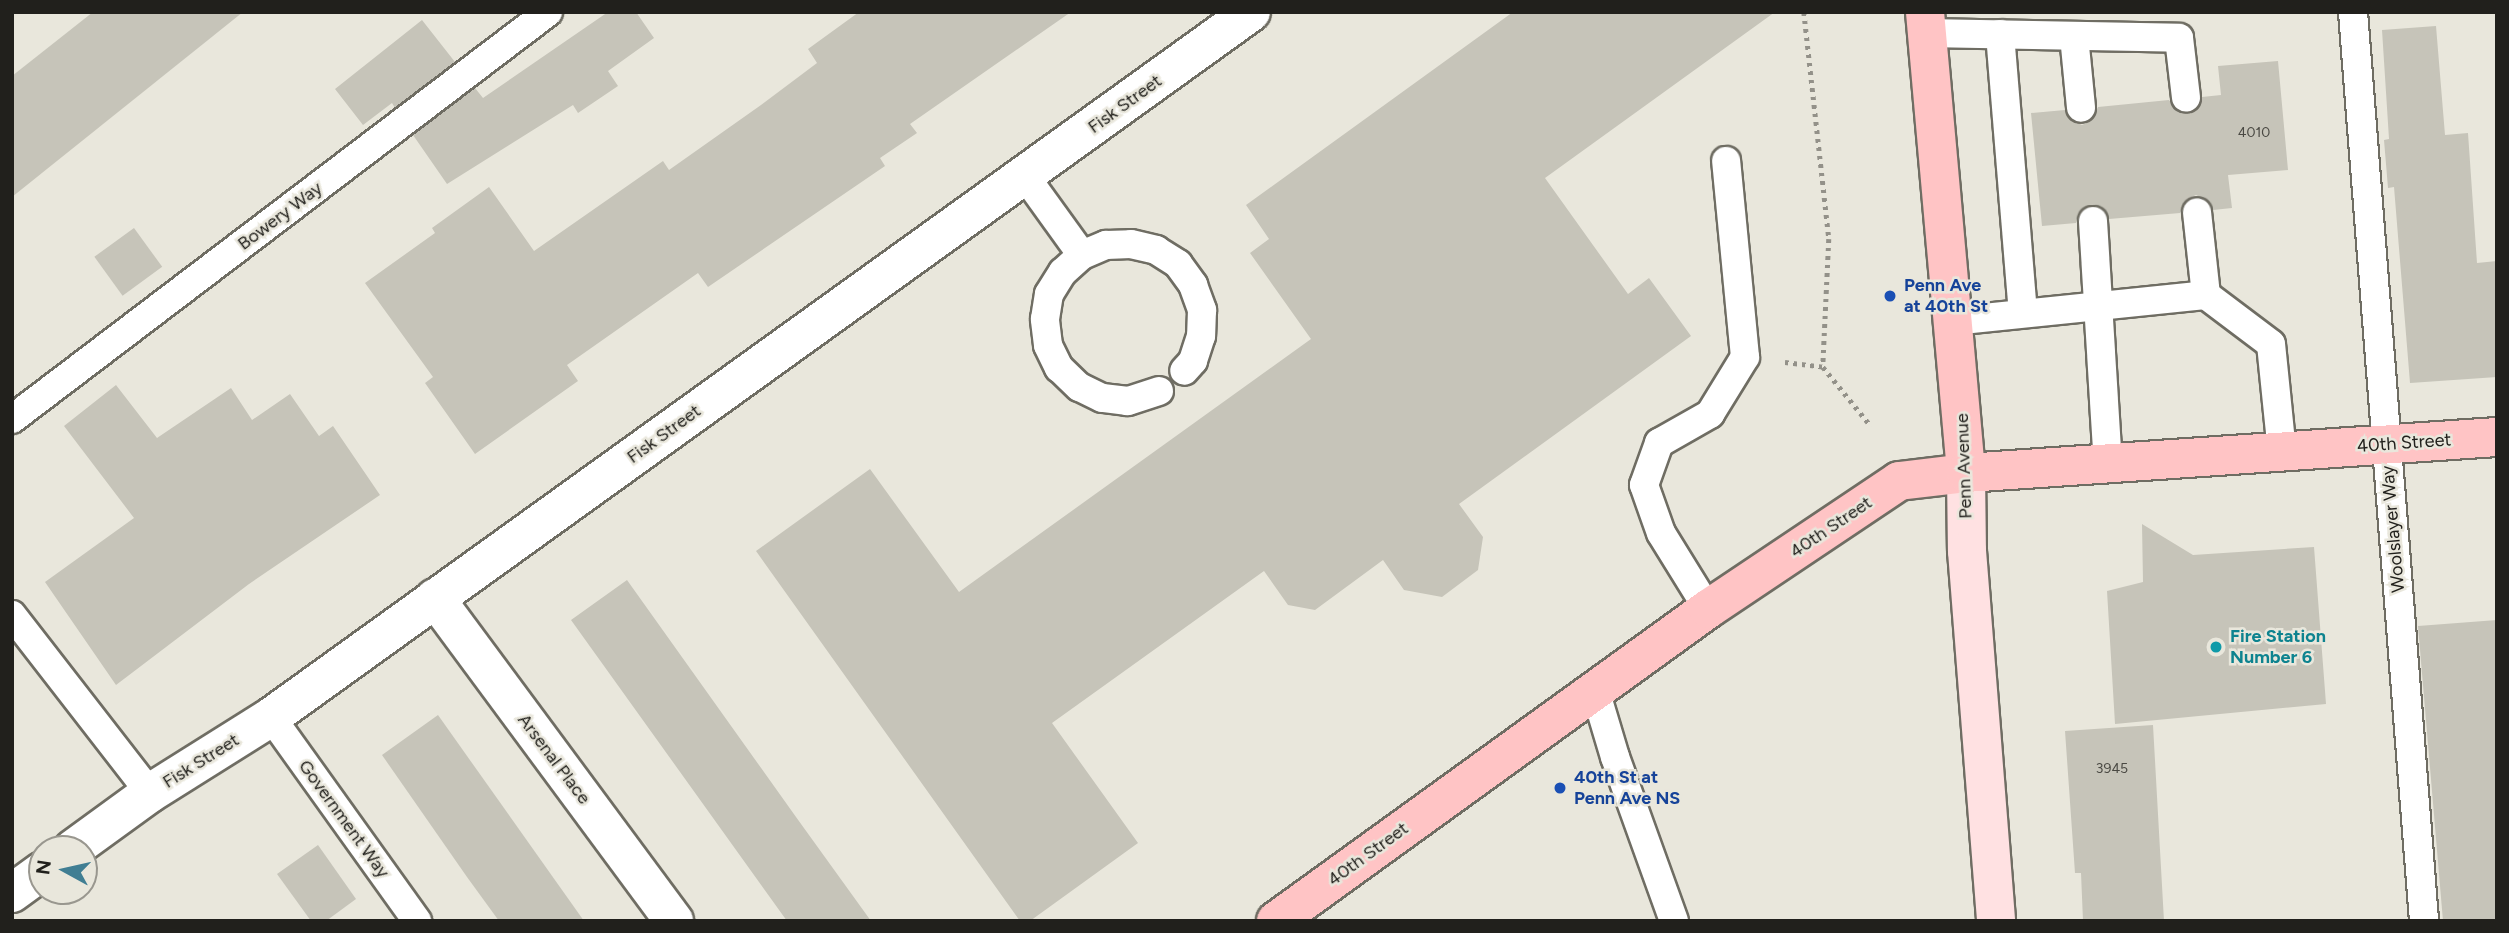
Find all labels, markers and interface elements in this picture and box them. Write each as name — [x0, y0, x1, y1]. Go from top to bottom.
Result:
street label: Fisk Street — [1084, 70, 1166, 138]
house number: 4010 — [2238, 125, 2270, 141]
street label: Bowery Way — [234, 177, 326, 255]
place label: Penn Ave at 40th St — [1904, 275, 1988, 318]
marker: Penn Ave at 40th St — [1882, 288, 1898, 304]
street label: Fisk Street — [623, 400, 705, 468]
street label: Penn Avenue — [1951, 413, 1977, 519]
street label: 40th Street — [2356, 429, 2452, 457]
street label: Woolslayer Way — [2377, 465, 2409, 593]
street label: 40th Street — [1786, 492, 1876, 562]
place label: Fire Station Number 6 — [2230, 626, 2326, 668]
marker: Fire Station Number 6 — [2208, 639, 2224, 655]
street label: Arsenal Place — [513, 710, 595, 808]
street label: Fisk Street — [159, 729, 243, 793]
street label: Government Way — [294, 756, 394, 882]
house number: 3945 — [2096, 761, 2128, 777]
place label: 40th St at Penn Ave NS — [1574, 767, 1680, 810]
marker: 40th St at Penn Ave NS — [1552, 780, 1568, 796]
street label: 40th Street — [1323, 818, 1413, 890]
north arrow — [28, 835, 98, 905]
text: N — [31, 858, 56, 876]

